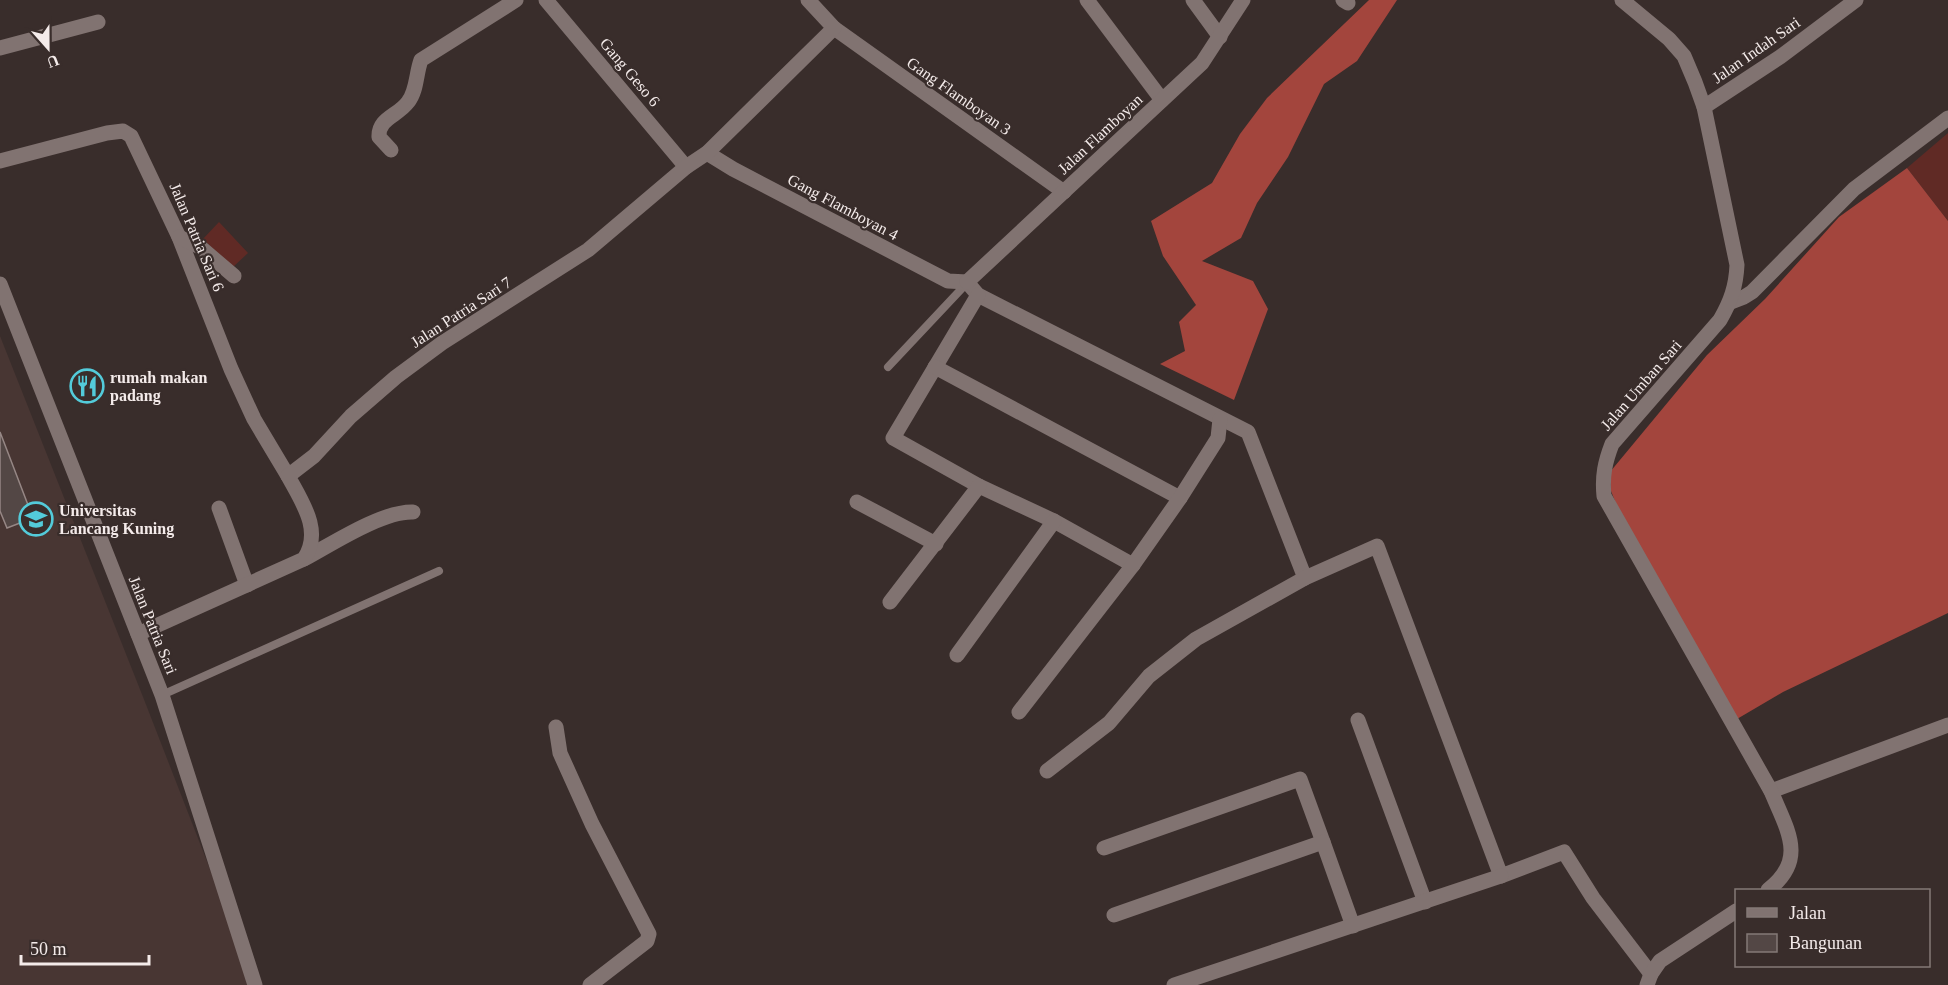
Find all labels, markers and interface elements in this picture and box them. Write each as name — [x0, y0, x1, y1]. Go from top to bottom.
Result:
street label: Jalan Indah Sari — [1709, 13, 1804, 87]
north arrow — [18, 18, 78, 78]
street label: Gang Geso 6 — [596, 35, 663, 110]
text: U — [44, 52, 62, 72]
street label: Gang Flamboyan 3 — [903, 54, 1014, 139]
street label: Jalan Flamboyan — [1054, 91, 1146, 178]
street label: Gang Flamboyan 4 — [784, 171, 901, 244]
street label: Jalan Patria Sari 6 — [167, 180, 227, 294]
street label: Jalan Patria Sari 7 — [408, 273, 514, 351]
street label: Jalan Umban Sari — [1597, 336, 1685, 434]
restaurant icon: rumah makan padang — [69, 368, 105, 404]
place label: rumah makan padang — [110, 369, 207, 405]
school or university icon: Universitas Lancang Kuning — [18, 501, 54, 537]
place label: Universitas Lancang Kuning — [59, 502, 174, 538]
street label: Jalan Patria Sari — [126, 574, 181, 677]
legend — [1735, 889, 1930, 967]
text: Jalan — [1789, 903, 1826, 923]
scale bar — [21, 928, 148, 966]
text: Bangunan — [1789, 933, 1862, 953]
text: 50 m — [30, 939, 67, 959]

